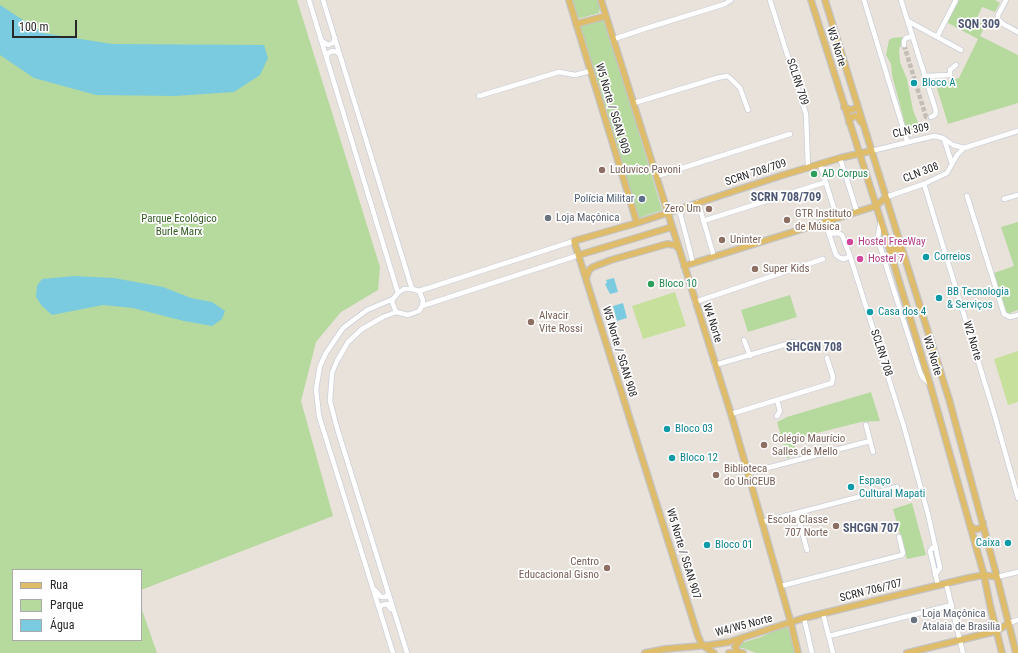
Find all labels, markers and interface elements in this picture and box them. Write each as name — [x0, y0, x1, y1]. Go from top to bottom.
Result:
scale bar — [14, 12, 79, 38]
district label: SQN 309 — [958, 18, 1000, 32]
text: 100 m — [19, 20, 49, 34]
street label: W3 Norte — [823, 26, 849, 68]
street label: SCLRN 709 — [783, 57, 811, 107]
street label: W5 Norte / SGAN 909 — [592, 62, 632, 156]
place label: Bloco A — [922, 76, 956, 90]
marker: Bloco A — [909, 78, 919, 88]
street label: CLN 309 — [891, 121, 931, 141]
street label: SCRN 708/709 — [724, 157, 788, 189]
street label: CLN 308 — [901, 160, 941, 186]
place label: Luduvico Pavoni — [610, 163, 681, 177]
marker: Luduvico Pavoni — [597, 165, 607, 175]
place label: AD Corpus — [822, 167, 868, 181]
marker: AD Corpus — [809, 169, 819, 179]
district label: SCRN 708/709 — [751, 191, 821, 205]
place label: Polícia Militar — [574, 192, 634, 206]
marker: Polícia Militar — [637, 194, 647, 204]
place label: Zero Um — [664, 202, 701, 216]
marker: Zero Um — [704, 204, 714, 214]
place label: GTR Instituto de Música — [795, 207, 852, 233]
place label: Loja Maçônica — [556, 211, 619, 225]
park label: Parque Ecológico Burle Marx — [141, 212, 217, 238]
marker: Loja Maçônica — [543, 213, 553, 223]
marker: GTR Instituto de Música — [782, 215, 792, 225]
place label: Uninter — [730, 233, 761, 247]
marker: Uninter — [717, 235, 727, 245]
place label: Hostel FreeWay — [858, 235, 926, 249]
marker: Hostel FreeWay — [845, 237, 855, 247]
place label: Correios — [934, 250, 971, 264]
place label: Hostel 7 — [868, 252, 904, 266]
marker: Correios — [921, 252, 931, 262]
marker: Hostel 7 — [855, 254, 865, 264]
place label: Super Kids — [763, 262, 809, 276]
marker: Super Kids — [750, 264, 760, 274]
place label: Bloco 10 — [659, 277, 697, 291]
marker: Bloco 10 — [646, 279, 656, 289]
place label: BB Tecnologia & Serviços — [947, 285, 1009, 311]
marker: BB Tecnologia & Serviços — [934, 293, 944, 303]
street label: W4 Norte — [699, 302, 725, 344]
street label: W5 Norte / SGAN 908 — [599, 305, 639, 399]
place label: Casa dos 4 — [878, 305, 926, 319]
marker: Casa dos 4 — [865, 307, 875, 317]
place label: Alvacir Vite Rossi — [539, 309, 583, 335]
marker: Alvacir Vite Rossi — [526, 317, 536, 327]
street label: W2 Norte — [960, 320, 984, 362]
street label: SCLRN 708 — [867, 328, 895, 378]
street label: W3 Norte — [920, 335, 944, 377]
district label: SHCGN 708 — [786, 341, 842, 355]
place label: Bloco 03 — [675, 422, 713, 436]
marker: Bloco 03 — [662, 424, 672, 434]
place label: Colégio Maurício Salles de Mello — [772, 432, 845, 458]
marker: Colégio Maurício Salles de Mello — [759, 440, 769, 450]
place label: Bloco 12 — [680, 451, 718, 465]
marker: Bloco 12 — [667, 453, 677, 463]
place label: Biblioteca do UniCEUB — [724, 462, 775, 488]
marker: Biblioteca do UniCEUB — [711, 470, 721, 480]
place label: Espaço Cultural Mapati — [859, 474, 925, 500]
marker: Espaço Cultural Mapati — [846, 482, 856, 492]
street label: W5 Norte / SGAN 907 — [663, 507, 703, 601]
place label: Escola Classe 707 Norte — [767, 513, 828, 539]
marker: Escola Classe 707 Norte — [831, 521, 841, 531]
district label: SHCGN 707 — [843, 522, 899, 536]
place label: Caixa — [976, 536, 1000, 550]
place label: Bloco 01 — [715, 538, 753, 552]
marker: Caixa — [1003, 538, 1013, 548]
marker: Bloco 01 — [702, 540, 712, 550]
place label: Centro Educacional Gisno — [519, 555, 599, 581]
marker: Centro Educacional Gisno — [602, 563, 612, 573]
legend — [12, 569, 142, 641]
street label: SCRN 706/707 — [838, 577, 904, 605]
text: Rua — [50, 578, 68, 592]
text: Parque — [50, 598, 83, 612]
place label: Loja Maçônica Atalaia de Brasilia — [922, 607, 1000, 633]
street label: W4/W5 Norte — [714, 612, 774, 640]
marker: Loja Maçônica Atalaia de Brasilia — [909, 615, 919, 625]
text: Água — [50, 618, 74, 632]

